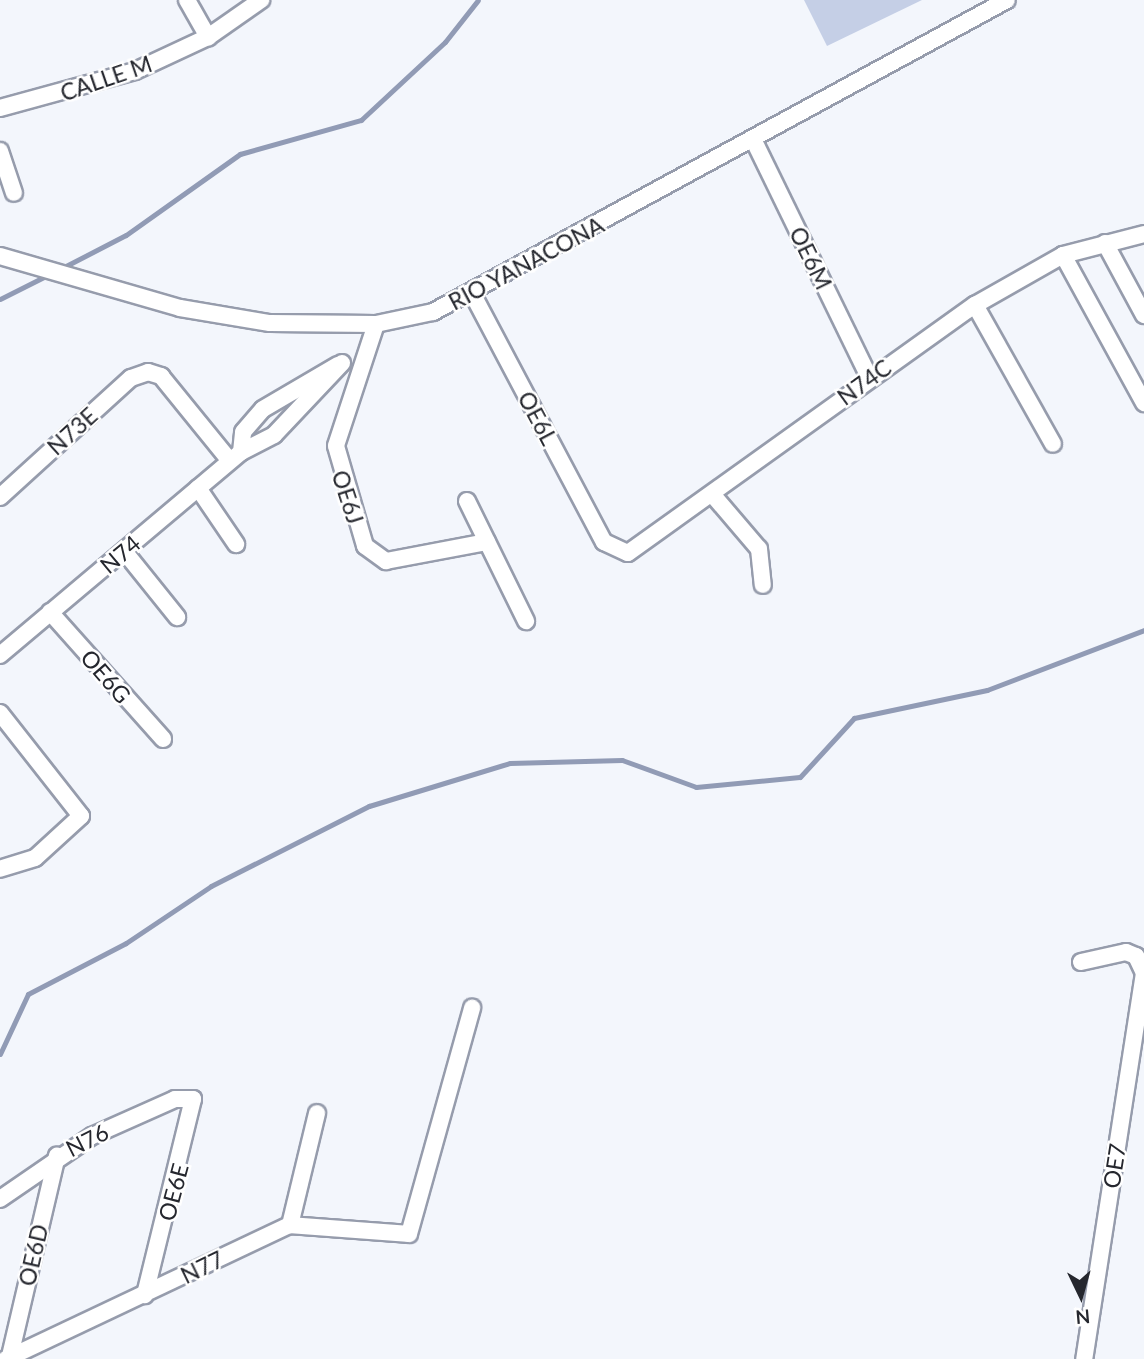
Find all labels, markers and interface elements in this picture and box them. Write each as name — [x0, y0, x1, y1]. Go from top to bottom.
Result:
street label: CALLE M — [57, 49, 155, 107]
street label: RIO YANACONA — [443, 210, 609, 316]
street label: OE6M — [784, 222, 838, 294]
street label: N74C — [832, 353, 896, 411]
street label: OE6L — [512, 386, 564, 450]
street label: N73E — [41, 401, 103, 461]
street label: OE6J — [326, 467, 370, 527]
street label: N74 — [94, 529, 146, 579]
street label: OE6G — [75, 644, 137, 708]
street label: N76 — [61, 1118, 113, 1162]
street label: OE7 — [1097, 1142, 1131, 1190]
street label: OE6E — [152, 1160, 194, 1224]
street label: OE6D — [13, 1221, 53, 1289]
street label: N77 — [176, 1245, 228, 1289]
north arrow — [1046, 1261, 1116, 1331]
text: N — [1075, 1305, 1091, 1330]

